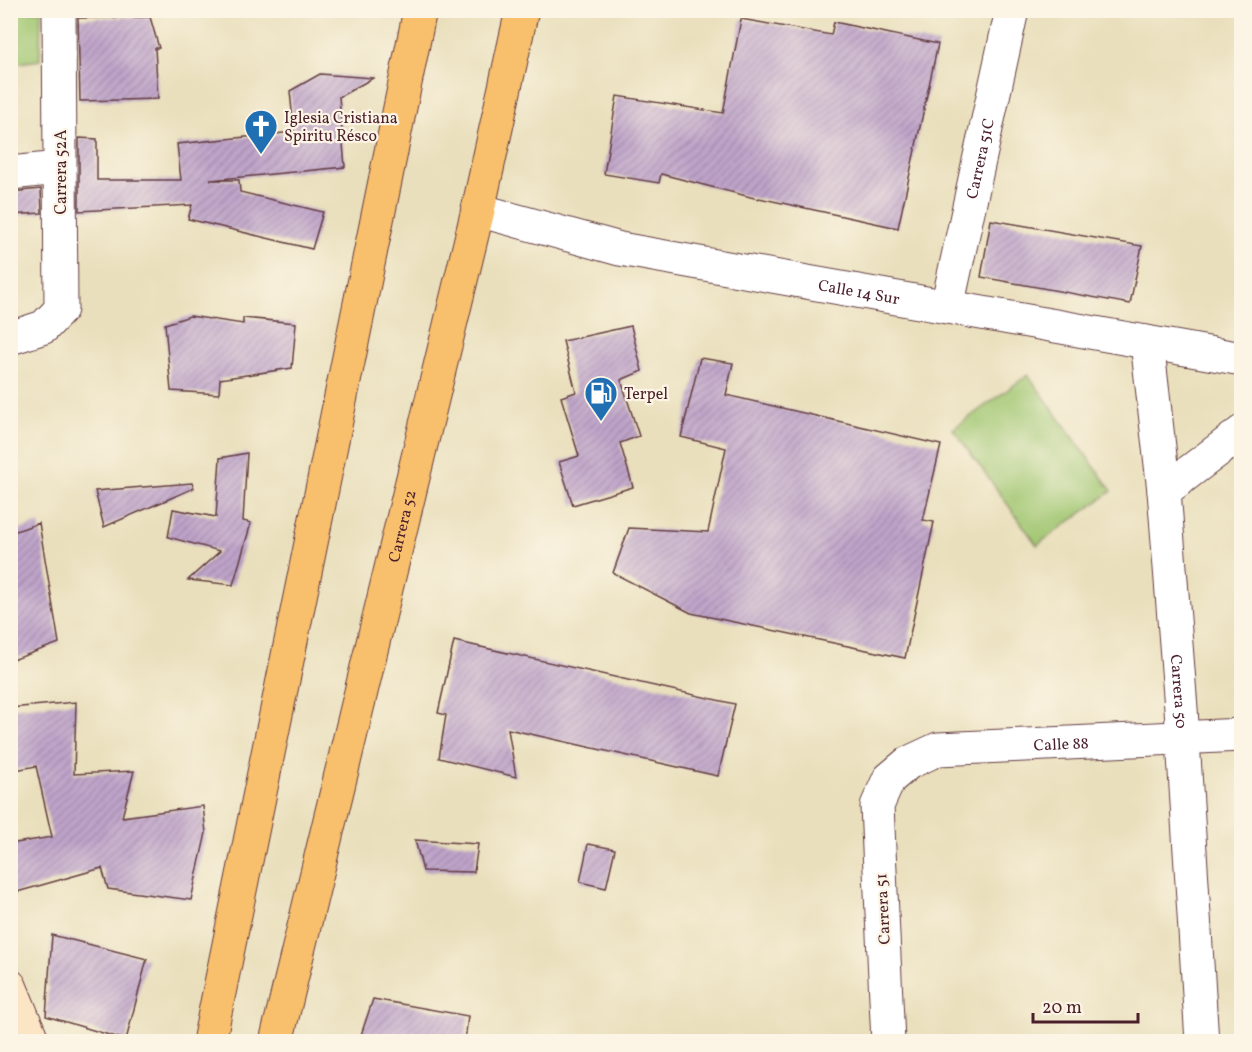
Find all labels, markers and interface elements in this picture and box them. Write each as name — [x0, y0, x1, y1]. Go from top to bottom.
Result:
church icon: Iglesia Cristiana Spiritu Résco — [243, 108, 279, 155]
place label: Iglesia Cristiana Spiritu Résco — [284, 108, 398, 148]
street label: Carrera 51C — [962, 117, 1001, 201]
street label: Carrera 52A — [51, 130, 73, 214]
street label: Calle 14 Sur — [816, 275, 901, 311]
fuel station icon: Terpel — [583, 375, 619, 422]
place label: Terpel — [624, 384, 668, 406]
street label: Carrera 52 — [384, 488, 423, 565]
street label: Carrera 50 — [1164, 654, 1191, 729]
street label: Calle 88 — [1033, 733, 1089, 758]
street label: Carrera 51 — [871, 873, 897, 945]
scale bar — [1033, 986, 1138, 1024]
text: 20 m — [1042, 996, 1082, 1021]

